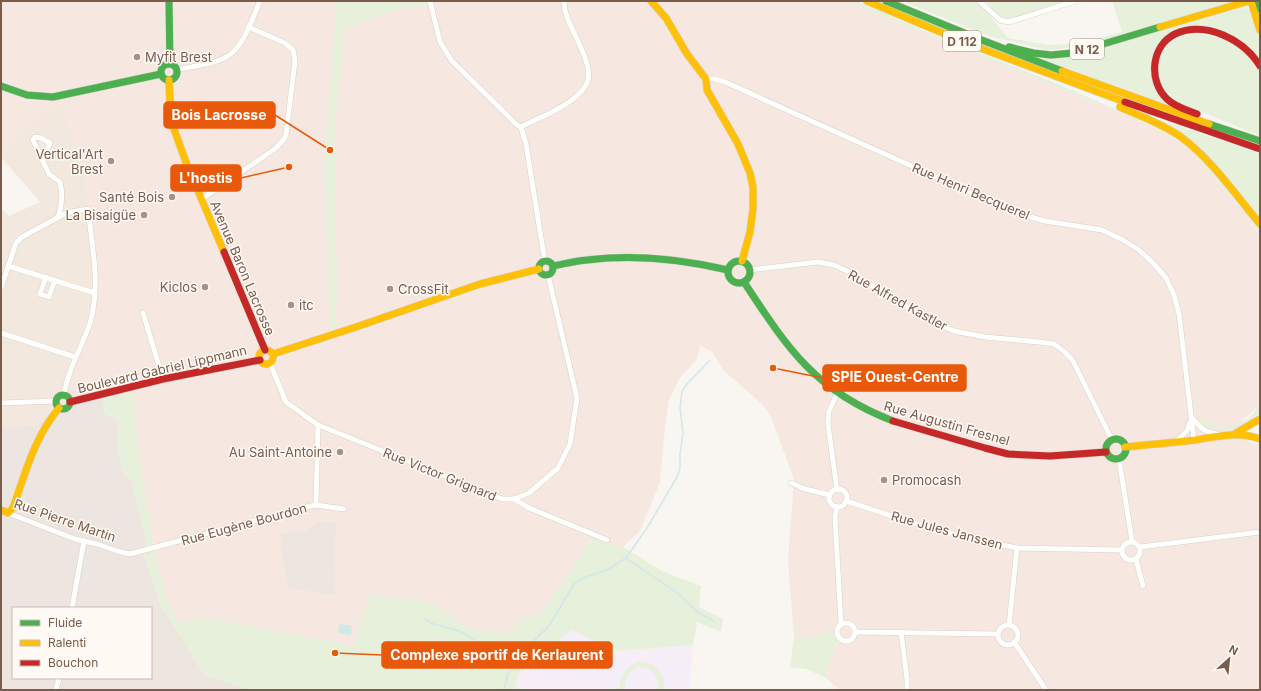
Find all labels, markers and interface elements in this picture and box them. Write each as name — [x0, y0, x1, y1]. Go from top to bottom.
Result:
road number: D 112 — [943, 31, 981, 51]
road number: N 12 — [1070, 39, 1104, 59]
place label: Myfit Brest — [145, 49, 212, 65]
marker: Myfit Brest — [132, 52, 142, 62]
callout: Bois Lacrosse — [164, 102, 275, 128]
text: Bois Lacrosse — [171, 106, 267, 123]
place label: Vertical'Art Brest — [35, 146, 103, 177]
marker: Vertical'Art Brest — [106, 156, 116, 166]
street label: Rue Henri Becquerel — [910, 159, 1032, 223]
callout: L'hostis — [171, 165, 241, 191]
text: L'hostis — [179, 169, 233, 186]
place label: Santé Bois — [99, 189, 164, 205]
marker: Santé Bois — [167, 192, 177, 202]
street label: Avenue Baron Lacrosse — [207, 198, 279, 338]
place label: La Bisaigüe — [65, 207, 136, 223]
marker: La Bisaigüe — [139, 210, 149, 220]
street label: Rue Alfred Kastler — [846, 266, 950, 334]
place label: Kiclos — [160, 279, 197, 295]
place label: CrossFit — [398, 281, 449, 297]
marker: Kiclos — [200, 282, 210, 292]
marker: CrossFit — [385, 284, 395, 294]
place label: itc — [299, 297, 314, 313]
marker: itc — [286, 300, 296, 310]
street label: Boulevard Gabriel Lippmann — [76, 342, 248, 396]
callout: SPIE Ouest-Centre — [823, 365, 966, 391]
text: SPIE Ouest-Centre — [831, 368, 959, 385]
street label: Rue Augustin Fresnel — [882, 397, 1012, 449]
place label: Au Saint-Antoine — [229, 444, 332, 460]
street label: Rue Victor Grignard — [381, 444, 499, 504]
marker: Au Saint-Antoine — [335, 447, 345, 457]
place label: Promocash — [892, 472, 961, 488]
marker: Promocash — [879, 475, 889, 485]
street label: Rue Pierre Martin — [12, 495, 118, 545]
street label: Rue Eugène Bourdon — [179, 500, 309, 548]
street label: Rue Jules Janssen — [889, 507, 1005, 553]
legend — [12, 607, 152, 679]
text: Fluide — [48, 615, 82, 630]
text: Ralenti — [48, 635, 86, 650]
north arrow — [1209, 639, 1249, 679]
callout: Complexe sportif de Kerlaurent — [382, 642, 612, 668]
text: N — [1227, 642, 1240, 658]
text: Complexe sportif de Kerlaurent — [390, 646, 604, 663]
text: Bouchon — [48, 655, 98, 670]

